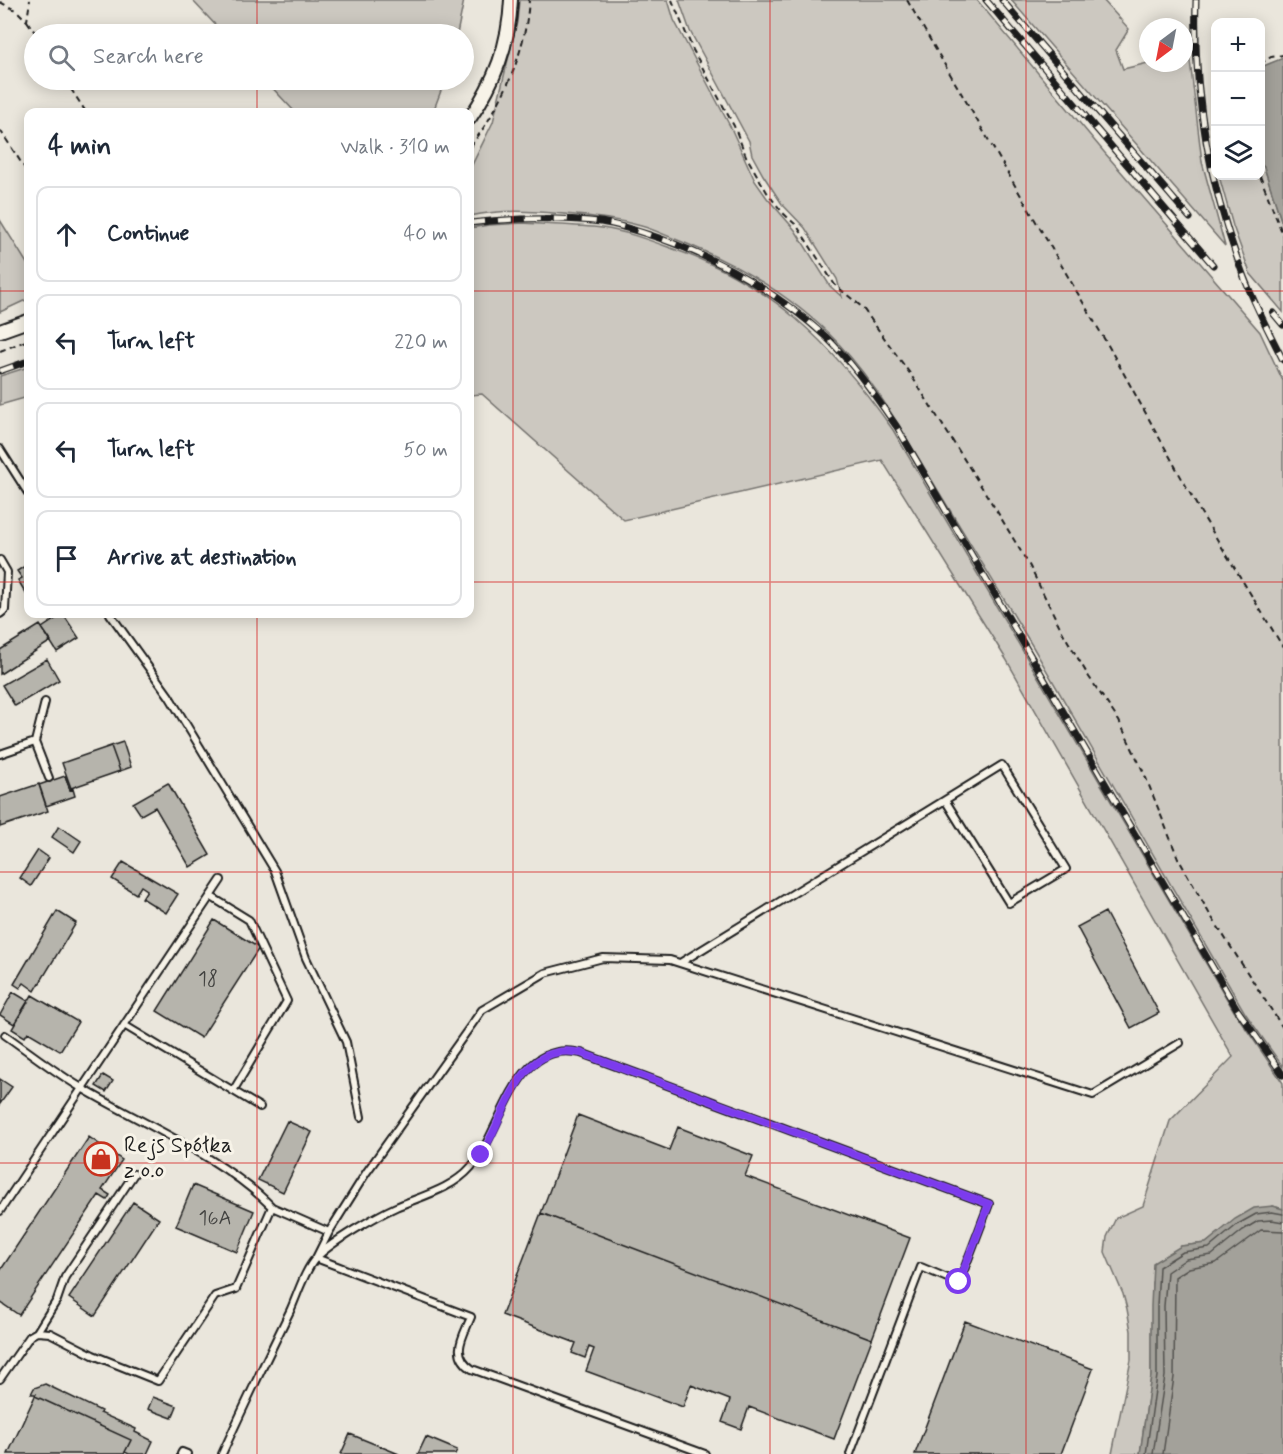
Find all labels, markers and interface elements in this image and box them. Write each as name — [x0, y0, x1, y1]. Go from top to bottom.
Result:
north arrow — [1139, 18, 1193, 72]
map controls — [1211, 18, 1265, 180]
button: + — [1211, 18, 1265, 72]
search box — [24, 24, 474, 90]
icon: search — [45, 41, 78, 74]
text: Search here — [93, 43, 204, 71]
button: − — [1211, 72, 1265, 126]
button: layers — [1211, 126, 1265, 180]
text: 4 min — [48, 130, 111, 164]
text: Walk · 310 m — [340, 134, 450, 161]
icon: ahead — [50, 218, 83, 251]
text: Continue — [107, 220, 189, 248]
text: 40 m — [404, 221, 448, 248]
icon: left — [50, 326, 83, 359]
text: Turn left — [107, 328, 195, 356]
text: 220 m — [394, 329, 448, 356]
icon: left — [50, 434, 83, 467]
text: Turn left — [107, 436, 195, 464]
text: 50 m — [403, 437, 448, 464]
icon: arrive — [50, 542, 83, 575]
text: Arrive at destination — [107, 544, 297, 572]
house number: 18 — [198, 966, 218, 993]
place label: Rejs Spółka z o.o — [124, 1132, 232, 1185]
shop icon: Rejs Spółka z o.o — [83, 1141, 119, 1177]
route end — [467, 1141, 493, 1167]
house number: 16A — [198, 1205, 232, 1232]
route start — [945, 1268, 971, 1294]

